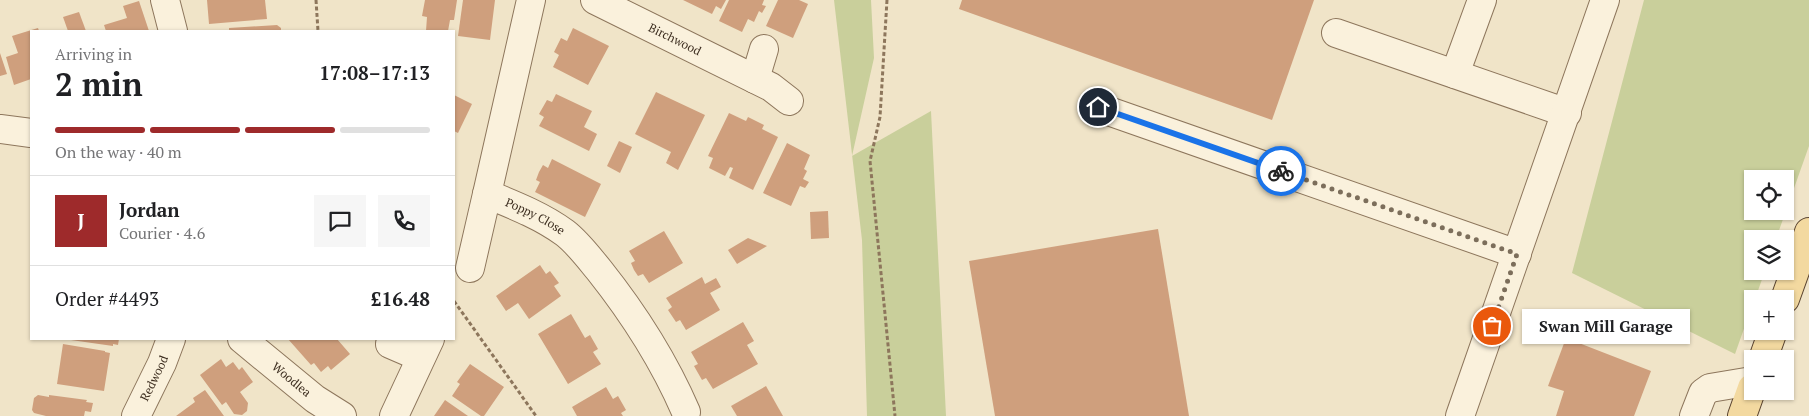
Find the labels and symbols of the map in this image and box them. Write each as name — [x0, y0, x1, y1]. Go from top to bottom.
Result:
street label: Birchwood — [646, 20, 704, 58]
pin — [1077, 86, 1119, 128]
courier — [1256, 146, 1306, 196]
street label: Poppy Close — [503, 194, 568, 238]
pin — [1471, 305, 1513, 347]
callout: Swan Mill Garage — [1522, 308, 1690, 344]
street label: Redwood — [137, 353, 171, 403]
street label: Woodlea — [269, 359, 314, 400]

